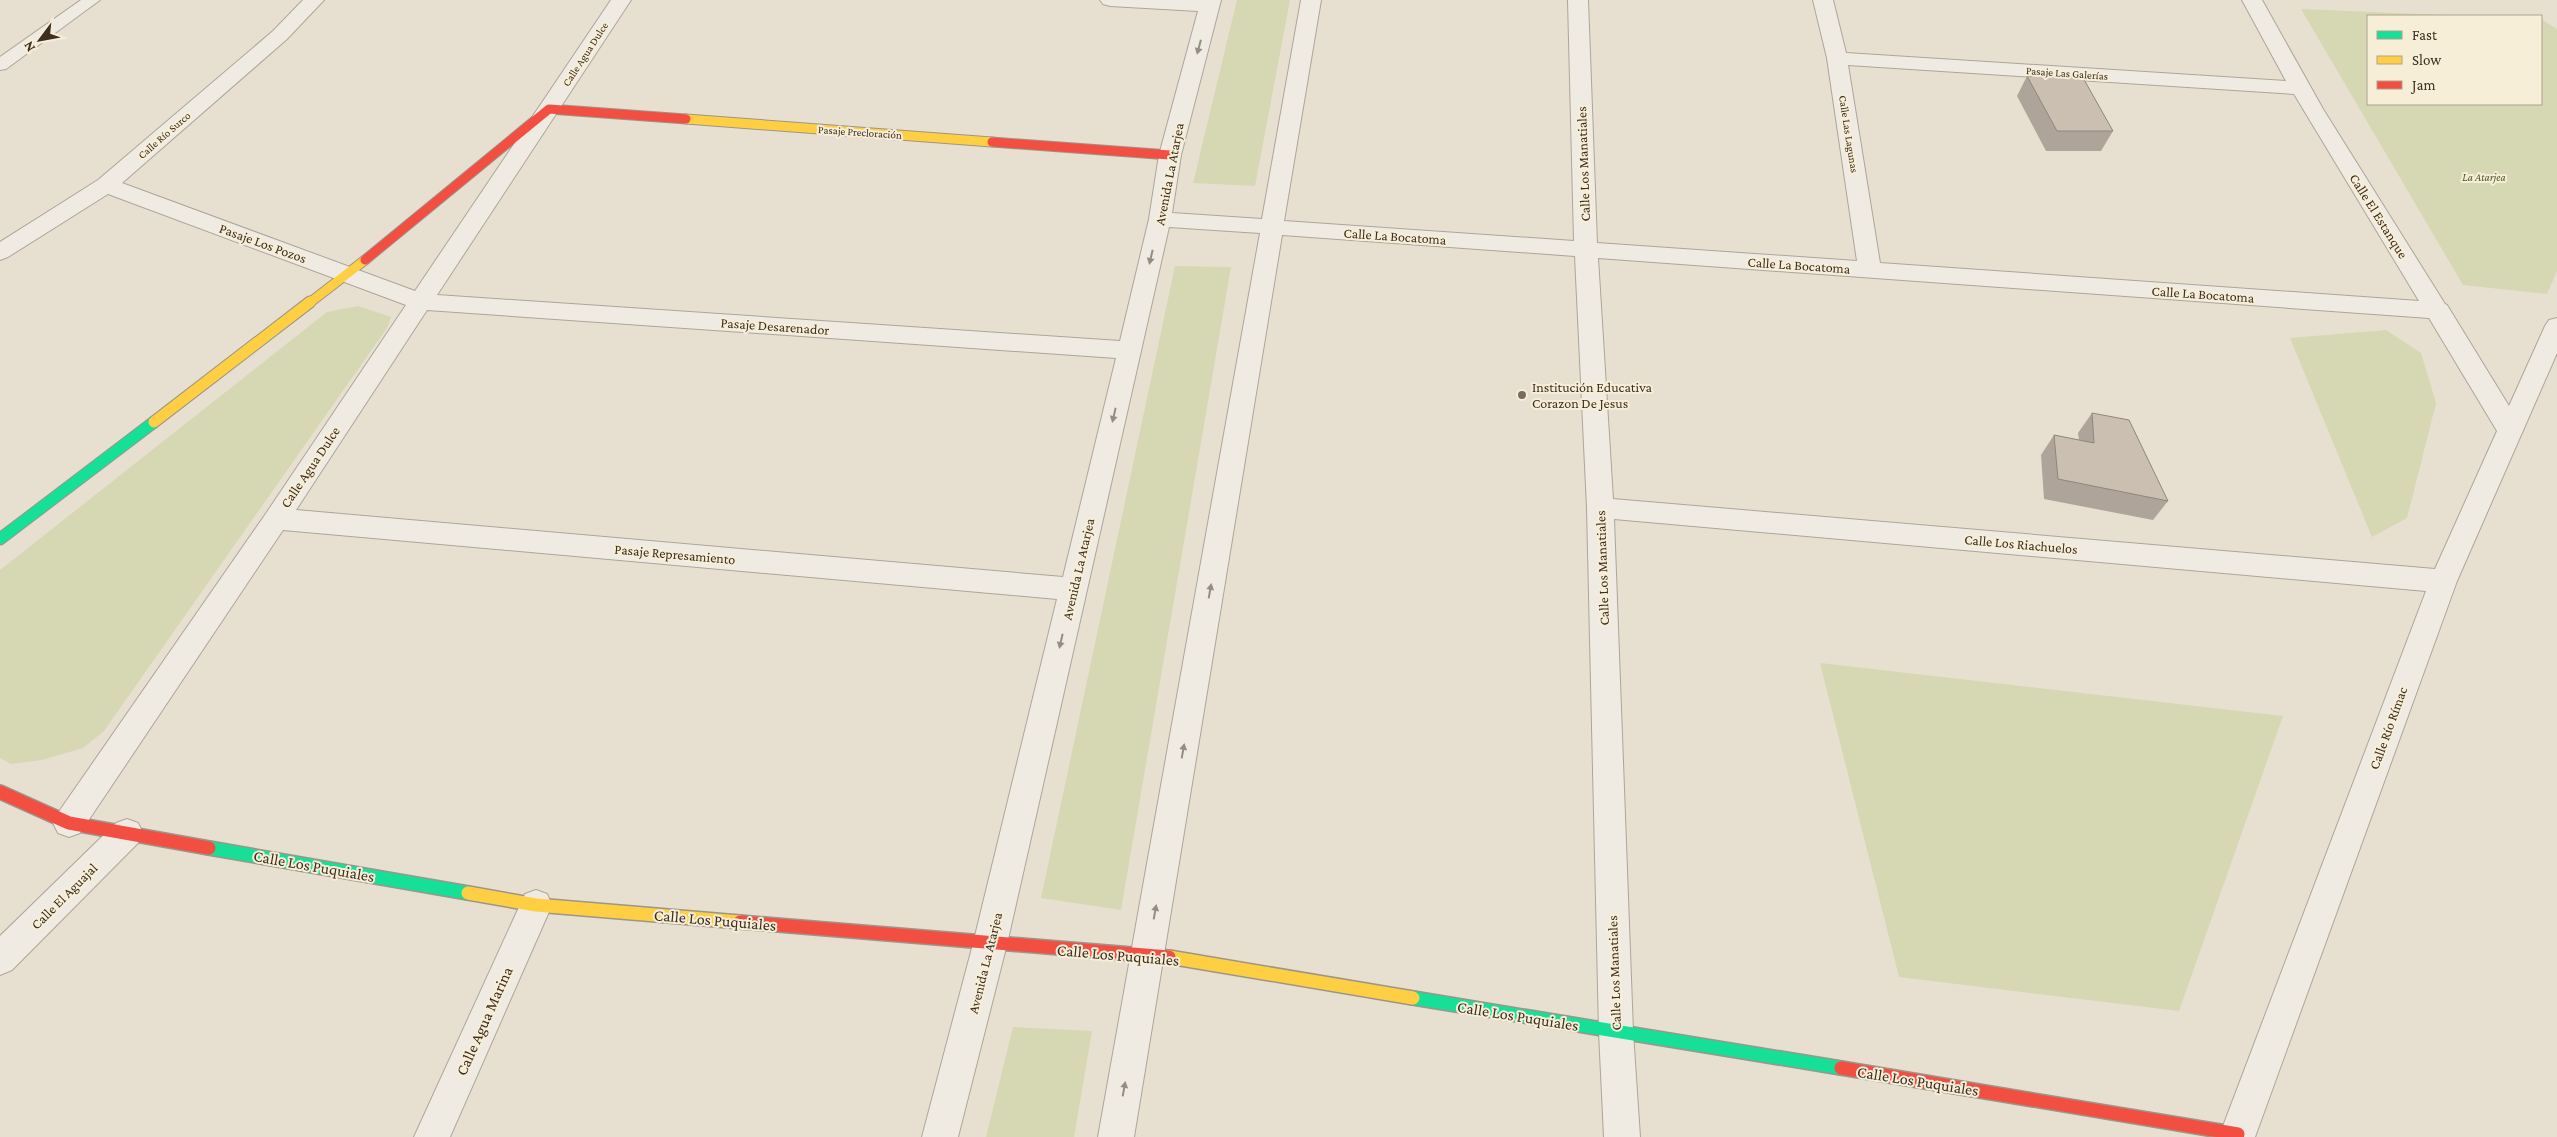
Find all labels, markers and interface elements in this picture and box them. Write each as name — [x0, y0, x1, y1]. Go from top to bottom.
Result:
north arrow — [15, 15, 65, 65]
legend — [2367, 15, 2542, 105]
street label: Calle Agua Dulce — [560, 20, 611, 89]
text: Fast — [2412, 27, 2438, 43]
text: N — [19, 38, 38, 55]
one-way arrow — [1194, 40, 1202, 55]
text: Slow — [2412, 52, 2442, 68]
street label: Pasaje Las Galerías — [2025, 64, 2109, 83]
text: Jam — [2410, 77, 2435, 94]
street label: Calle Las Lagunas — [1836, 94, 1861, 174]
street label: Calle Los Manatiales — [1573, 106, 1593, 222]
street label: Calle Río Surco — [135, 109, 193, 161]
street label: Avenida La Atarjea — [1151, 121, 1188, 227]
street label: Pasaje Precloración — [818, 123, 902, 142]
street label: Calle El Estanque — [2346, 171, 2412, 261]
park label: La Atarjea — [2462, 171, 2506, 184]
street label: Pasaje Los Pozos — [217, 220, 309, 267]
street label: Calle La Bocatoma — [1343, 224, 1447, 248]
one-way arrow — [1147, 249, 1155, 264]
street label: Calle La Bocatoma — [1747, 253, 1851, 277]
street label: Calle La Bocatoma — [2151, 282, 2255, 306]
street label: Pasaje Desarenador — [720, 314, 830, 339]
place label: Institución Educativa Corazon De Jesus — [1532, 379, 1653, 411]
marker: Institución Educativa Corazon De Jesus — [1516, 389, 1528, 401]
one-way arrow — [1110, 407, 1118, 422]
street label: Calle Agua Dulce — [277, 423, 343, 511]
street label: Calle Los Manatiales — [1592, 510, 1612, 626]
street label: Avenida La Atarjea — [1059, 516, 1099, 622]
street label: Calle Los Riachuelos — [1964, 531, 2078, 557]
street label: Pasaje Represamiento — [614, 541, 736, 568]
one-way arrow — [1207, 583, 1215, 599]
one-way arrow — [1057, 634, 1065, 649]
street label: Calle Río Rímac — [2366, 684, 2410, 771]
one-way arrow — [1179, 743, 1187, 759]
street label: Calle Los Puquiales — [252, 847, 376, 886]
street label: Calle El Aguajal — [28, 859, 101, 933]
one-way arrow — [1151, 903, 1159, 919]
street label: Calle Los Puquiales — [653, 906, 777, 935]
street label: Avenida La Atarjea — [965, 910, 1006, 1016]
street label: Calle Los Manatiales — [1604, 915, 1624, 1031]
street label: Calle Los Puquiales — [1056, 941, 1180, 970]
street label: Calle Agua Marina — [452, 963, 517, 1078]
street label: Calle Los Puquiales — [1456, 998, 1580, 1035]
street label: Calle Los Puquiales — [1856, 1063, 1980, 1100]
one-way arrow — [1121, 1081, 1129, 1097]

